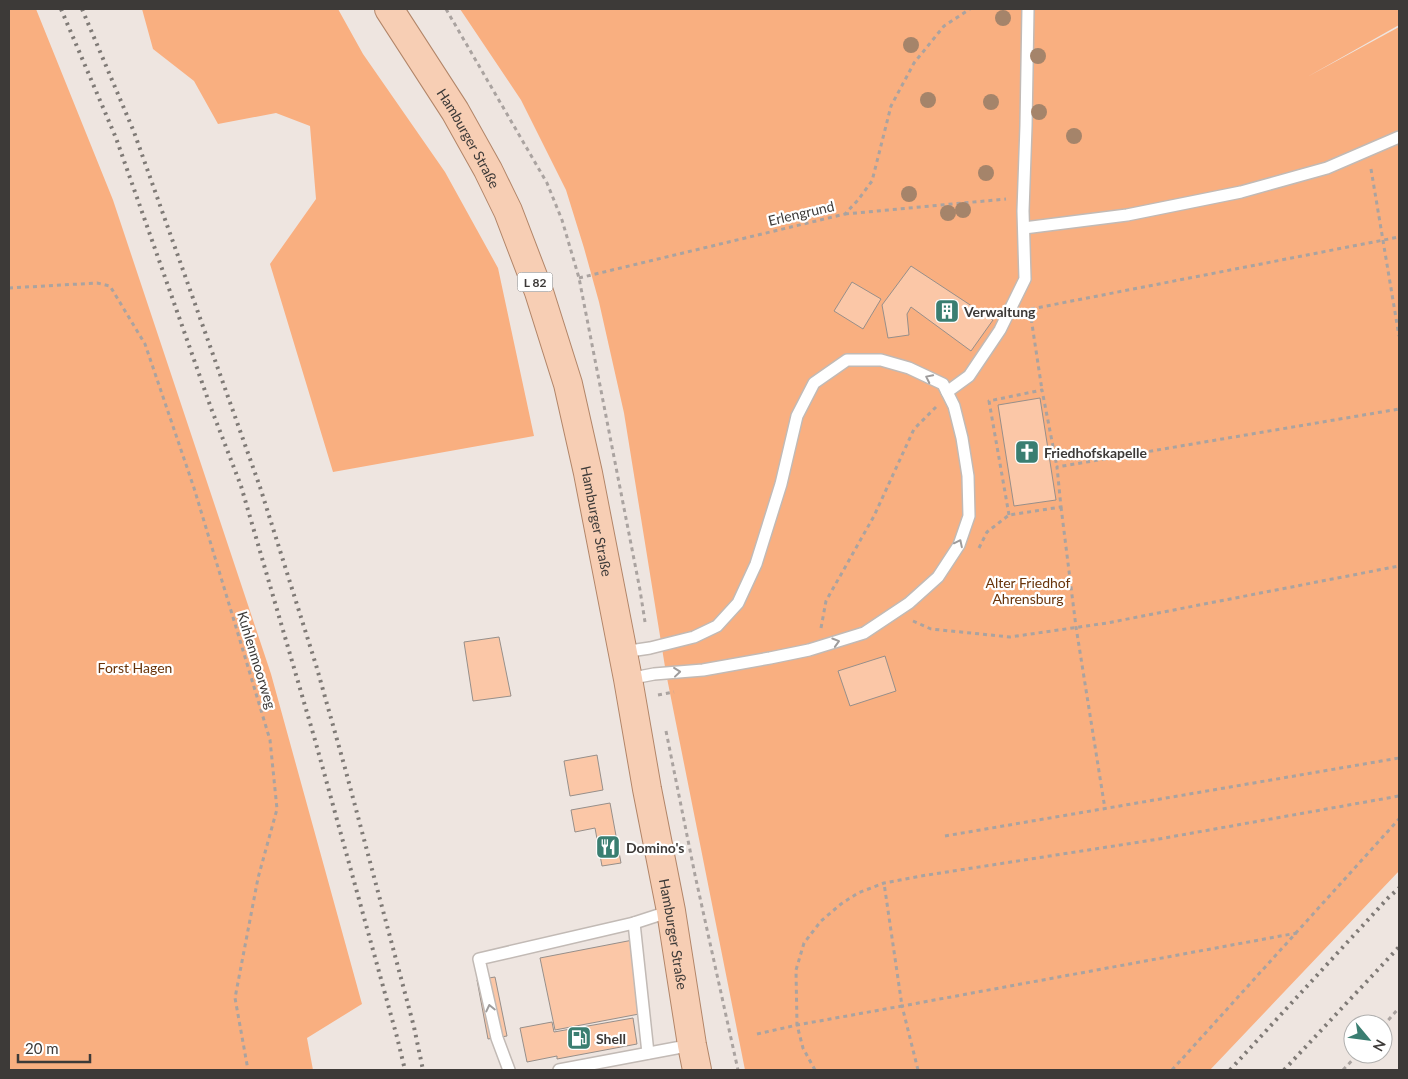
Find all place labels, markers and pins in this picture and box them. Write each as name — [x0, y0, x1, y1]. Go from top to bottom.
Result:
building icon: Verwaltung — [934, 298, 960, 324]
place label: Verwaltung — [963, 303, 1036, 320]
church icon: Friedhofskapelle — [1014, 439, 1040, 465]
place label: Friedhofskapelle — [1044, 444, 1147, 461]
restaurant icon: Domino's — [595, 834, 621, 860]
place label: Domino's — [626, 839, 684, 856]
fuel station icon: Shell — [566, 1025, 592, 1051]
place label: Shell — [596, 1030, 626, 1047]

